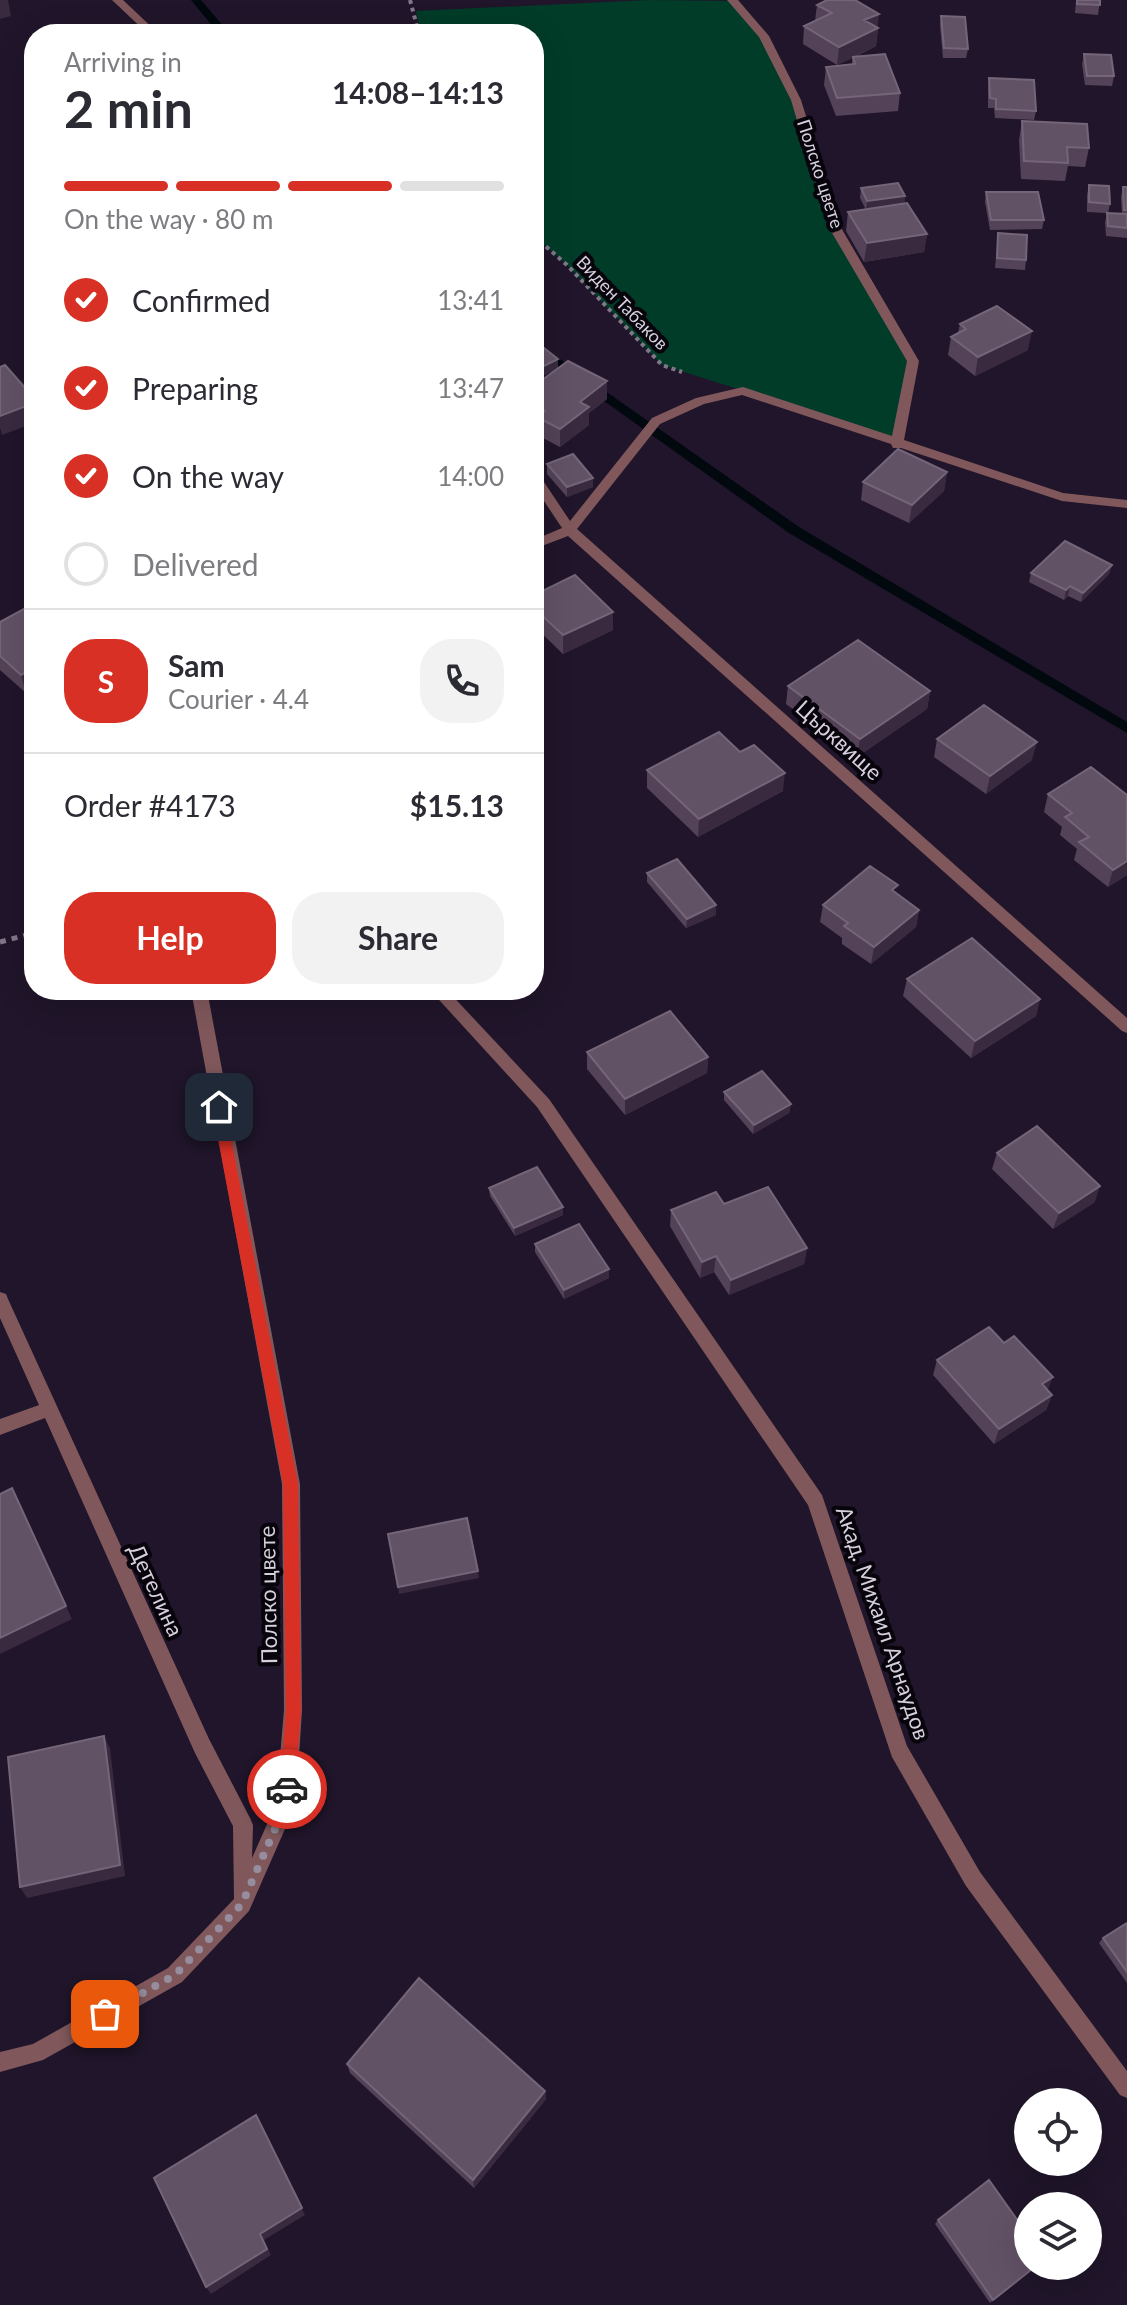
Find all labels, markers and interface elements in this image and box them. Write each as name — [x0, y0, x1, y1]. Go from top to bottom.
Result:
text: Arriving in — [64, 46, 182, 78]
text: 14:08–14:13 — [332, 74, 504, 110]
text: 2 min — [64, 77, 193, 139]
street label: Полско цвете — [793, 116, 849, 231]
text: On the way · 80 m — [64, 203, 273, 235]
street label: Виден Табаков — [572, 251, 673, 354]
icon: check — [64, 278, 108, 322]
text: Confirmed — [132, 282, 271, 318]
text: 13:41 — [437, 284, 504, 316]
icon: check — [64, 366, 108, 410]
text: Preparing — [132, 370, 258, 406]
text: 13:47 — [437, 372, 504, 404]
icon: check — [64, 454, 108, 498]
text: On the way — [132, 458, 284, 494]
text: 14:00 — [437, 460, 504, 492]
text: Delivered — [132, 546, 259, 582]
button: phone — [420, 639, 504, 723]
text: Sam — [168, 647, 225, 683]
text: S — [98, 663, 114, 699]
text: Courier · 4.4 — [168, 683, 309, 715]
street label: Църквище — [791, 694, 888, 785]
text: Order #4173 — [64, 787, 236, 823]
text: $15.13 — [410, 787, 504, 823]
button: Help — [64, 892, 276, 984]
button: Share — [292, 892, 504, 984]
pin — [185, 1073, 253, 1141]
icon: home — [197, 1085, 241, 1129]
street label: Акад. Михаил Арнаудов — [831, 1503, 936, 1743]
street label: Полско цвете — [253, 1526, 282, 1664]
street label: Детелина — [123, 1539, 190, 1640]
courier — [247, 1749, 327, 1829]
icon: car — [265, 1767, 309, 1811]
pin — [71, 1980, 139, 2048]
icon: bag — [83, 1992, 127, 2036]
map controls — [1014, 2088, 1102, 2280]
button: locate — [1014, 2088, 1102, 2176]
button: layers — [1014, 2192, 1102, 2280]

